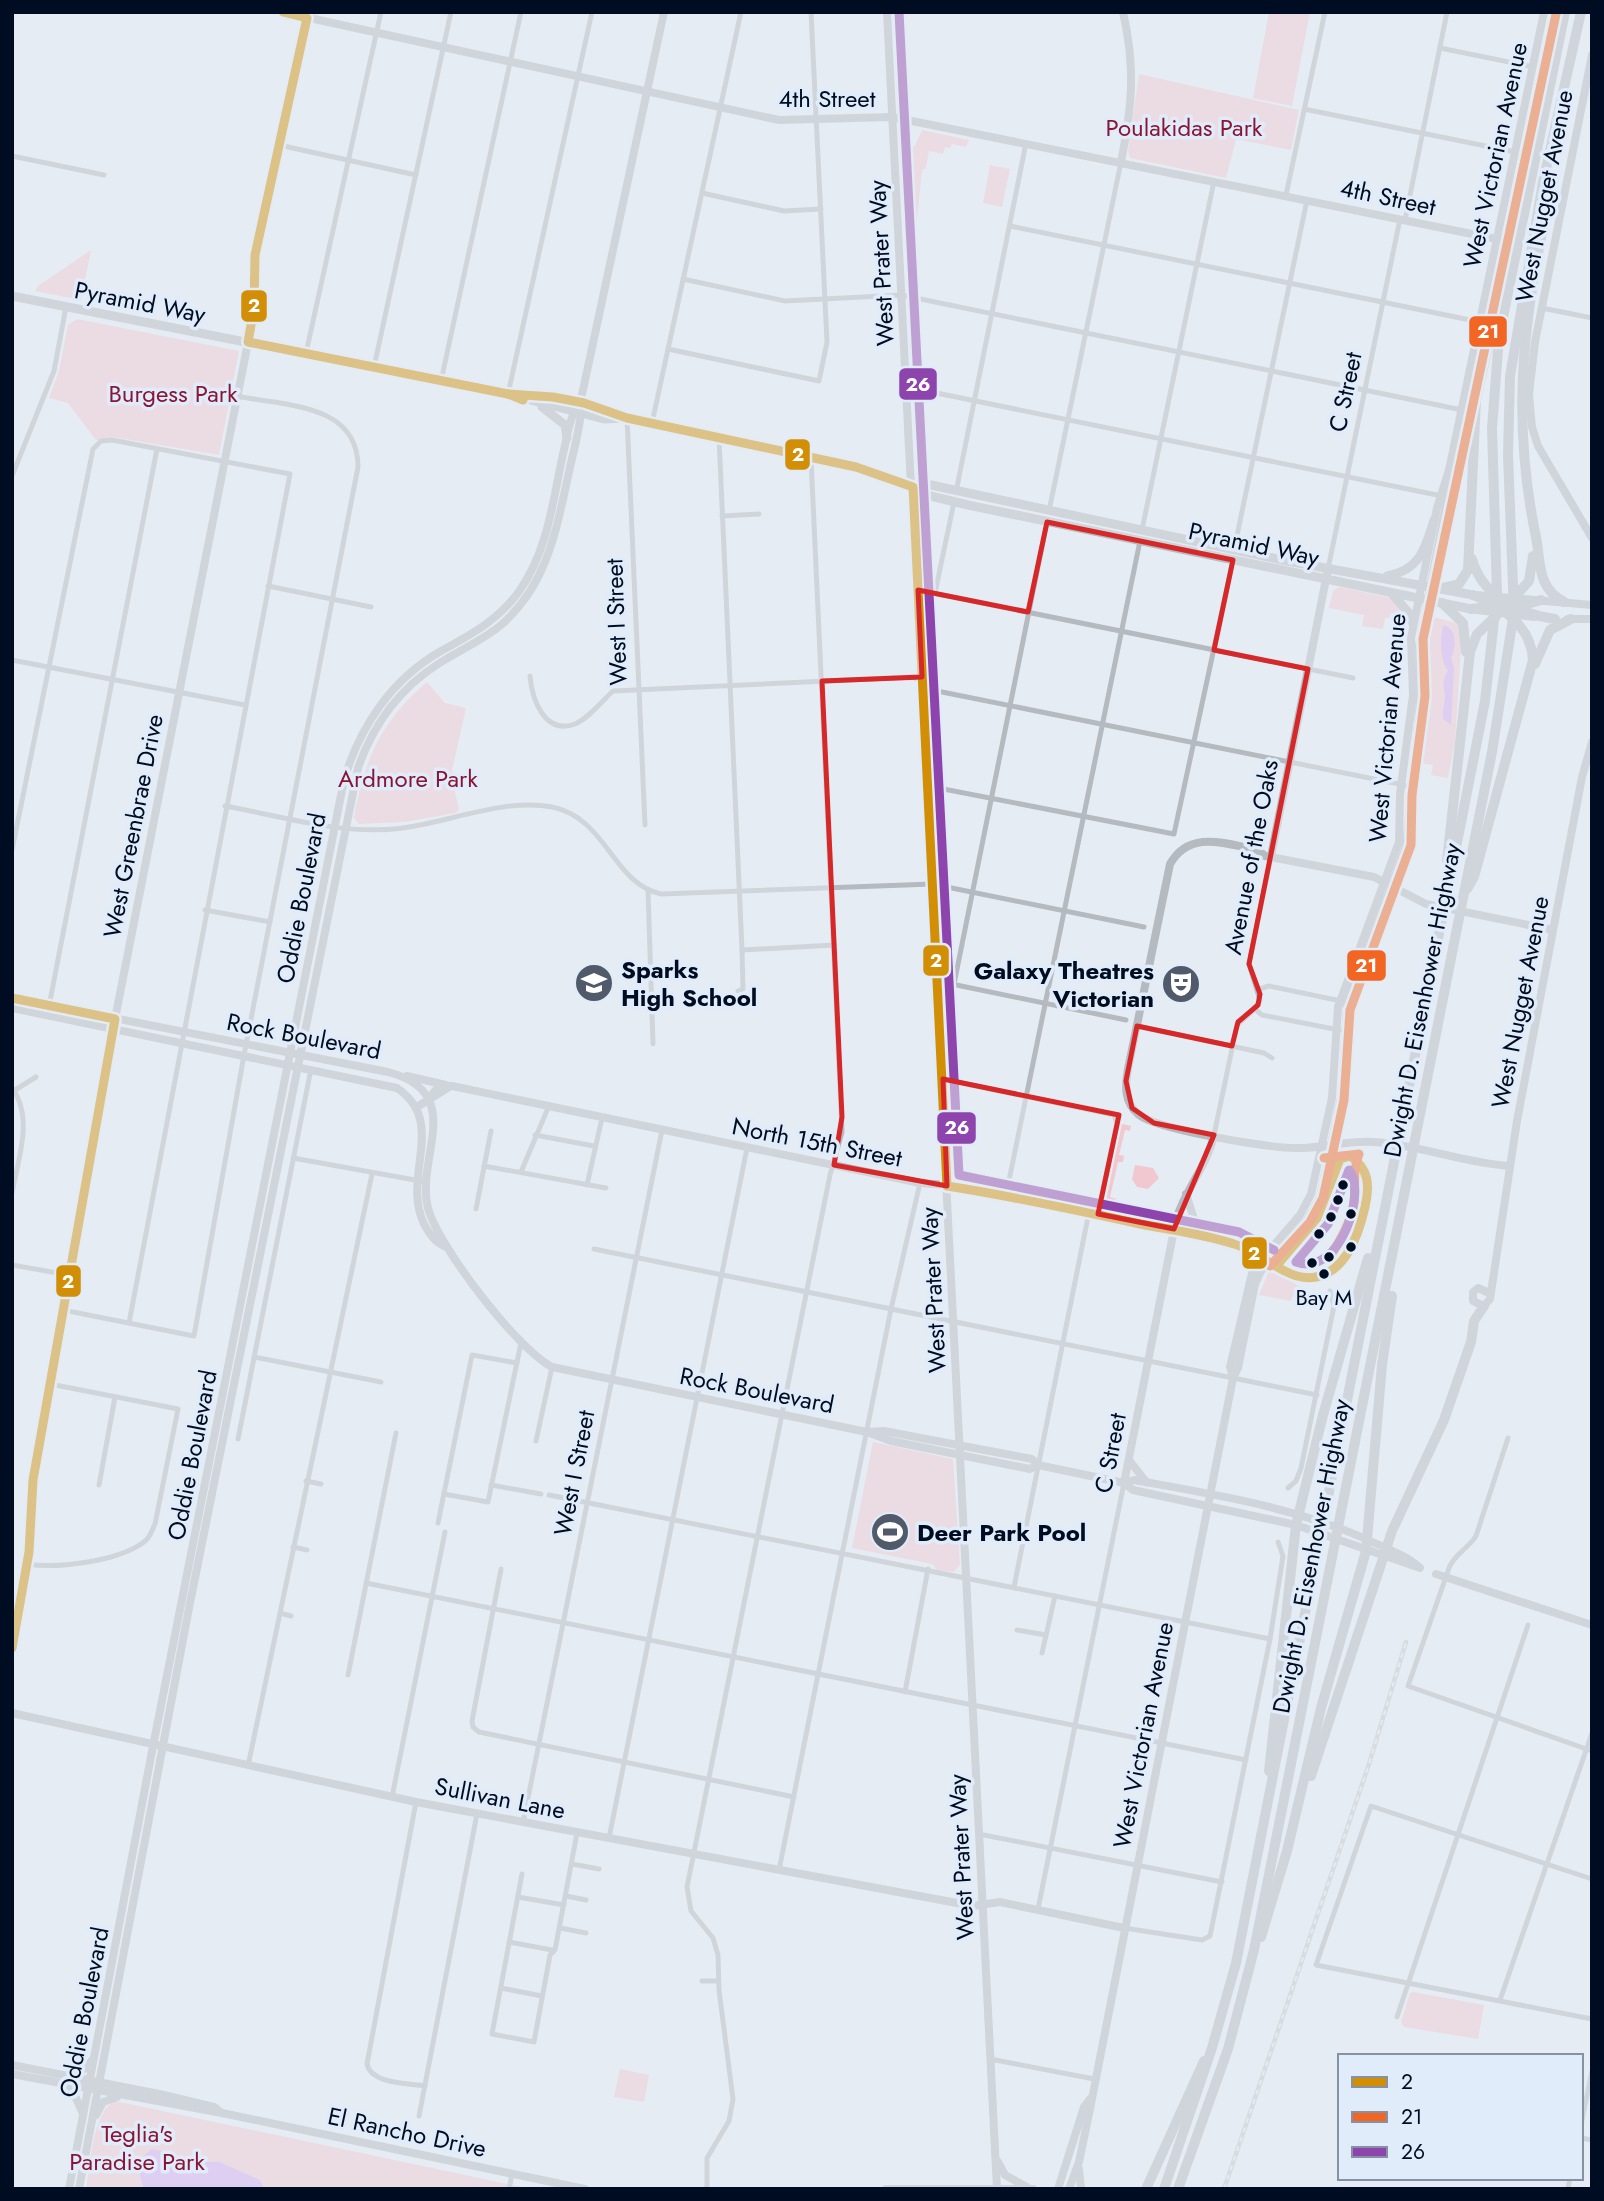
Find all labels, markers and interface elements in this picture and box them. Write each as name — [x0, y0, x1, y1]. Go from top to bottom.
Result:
street label: West Victorian Avenue — [1454, 39, 1536, 271]
street label: 4th Street — [779, 81, 876, 116]
street label: West Nugget Avenue — [1506, 87, 1582, 305]
park label: Poulakidas Park — [1106, 110, 1263, 145]
street label: 4th Street — [1337, 170, 1439, 224]
street label: West Prater Way — [859, 179, 903, 347]
street label: Pyramid Way — [72, 272, 209, 332]
line badge: 2 — [240, 289, 268, 323]
text: 2 — [248, 292, 260, 319]
line badge: 21 — [1468, 315, 1508, 348]
text: 21 — [1477, 318, 1499, 345]
street label: C Street — [1319, 349, 1371, 435]
line badge: 26 — [898, 367, 938, 401]
text: 26 — [905, 371, 931, 398]
park label: Burgess Park — [108, 376, 238, 411]
line badge: 2 — [784, 438, 811, 471]
text: 2 — [792, 441, 804, 468]
street label: Pyramid Way — [1185, 513, 1323, 575]
street label: West I Street — [596, 558, 636, 686]
street label: West Victorian Avenue — [1360, 612, 1414, 844]
street label: West Greenbrae Drive — [94, 711, 172, 941]
street label: Avenue of the Oaks — [1215, 757, 1287, 957]
park label: Ardmore Park — [338, 761, 478, 796]
street label: Oddie Boulevard — [267, 810, 335, 986]
street label: Dwight D. Eisenhower Highway — [1374, 839, 1470, 1160]
street label: West Nugget Avenue — [1482, 893, 1558, 1111]
line badge: 2 — [922, 944, 950, 977]
text: 2 — [930, 947, 942, 974]
line badge: 21 — [1346, 949, 1387, 982]
place label: Sparks High School — [621, 952, 757, 1015]
text: 21 — [1355, 952, 1377, 979]
place label: Galaxy Theatres Victorian — [974, 953, 1154, 1016]
school or university icon: Sparks High School — [573, 962, 615, 1004]
theatre icon: Galaxy Theatres Victorian — [1160, 963, 1202, 1005]
street label: Rock Boulevard — [224, 1004, 384, 1068]
street label: North 15th Street — [729, 1108, 905, 1176]
line badge: 26 — [936, 1111, 977, 1145]
text: 26 — [944, 1114, 970, 1141]
unlabelled marker — [1336, 1178, 1350, 1192]
unlabelled marker — [1331, 1193, 1345, 1207]
street label: West Prater Way — [911, 1206, 955, 1374]
unlabelled marker — [1344, 1207, 1358, 1221]
unlabelled marker — [1324, 1210, 1338, 1224]
unlabelled marker — [1312, 1227, 1326, 1241]
line badge: 2 — [1241, 1236, 1268, 1270]
text: 2 — [1248, 1240, 1260, 1267]
unlabelled marker — [1344, 1240, 1358, 1254]
unlabelled marker — [1322, 1250, 1336, 1264]
unlabelled marker — [1305, 1256, 1319, 1270]
line badge: 2 — [55, 1264, 82, 1298]
marker: Bay M — [1317, 1267, 1331, 1281]
text: 2 — [62, 1268, 74, 1295]
place label: Bay M — [1296, 1281, 1352, 1313]
street label: Rock Boulevard — [677, 1358, 837, 1422]
street label: Oddie Boulevard — [158, 1367, 226, 1543]
street label: Dwight D. Eisenhower Highway — [1263, 1395, 1359, 1716]
street label: West I Street — [545, 1407, 603, 1539]
street label: C Street — [1085, 1410, 1135, 1496]
sports icon: Deer Park Pool — [869, 1511, 911, 1553]
place label: Deer Park Pool — [917, 1515, 1086, 1550]
street label: West Victorian Avenue — [1104, 1619, 1182, 1851]
street label: Sullivan Lane — [432, 1768, 568, 1828]
street label: West Prater Way — [939, 1773, 983, 1941]
street label: Oddie Boulevard — [50, 1924, 118, 2100]
legend — [1338, 2054, 1583, 2180]
text: 2 — [1401, 2067, 1413, 2097]
street label: El Rancho Drive — [325, 2098, 489, 2166]
text: 21 — [1401, 2102, 1422, 2132]
park label: Teglia's Paradise Park — [69, 2116, 205, 2179]
text: 26 — [1401, 2137, 1425, 2167]

